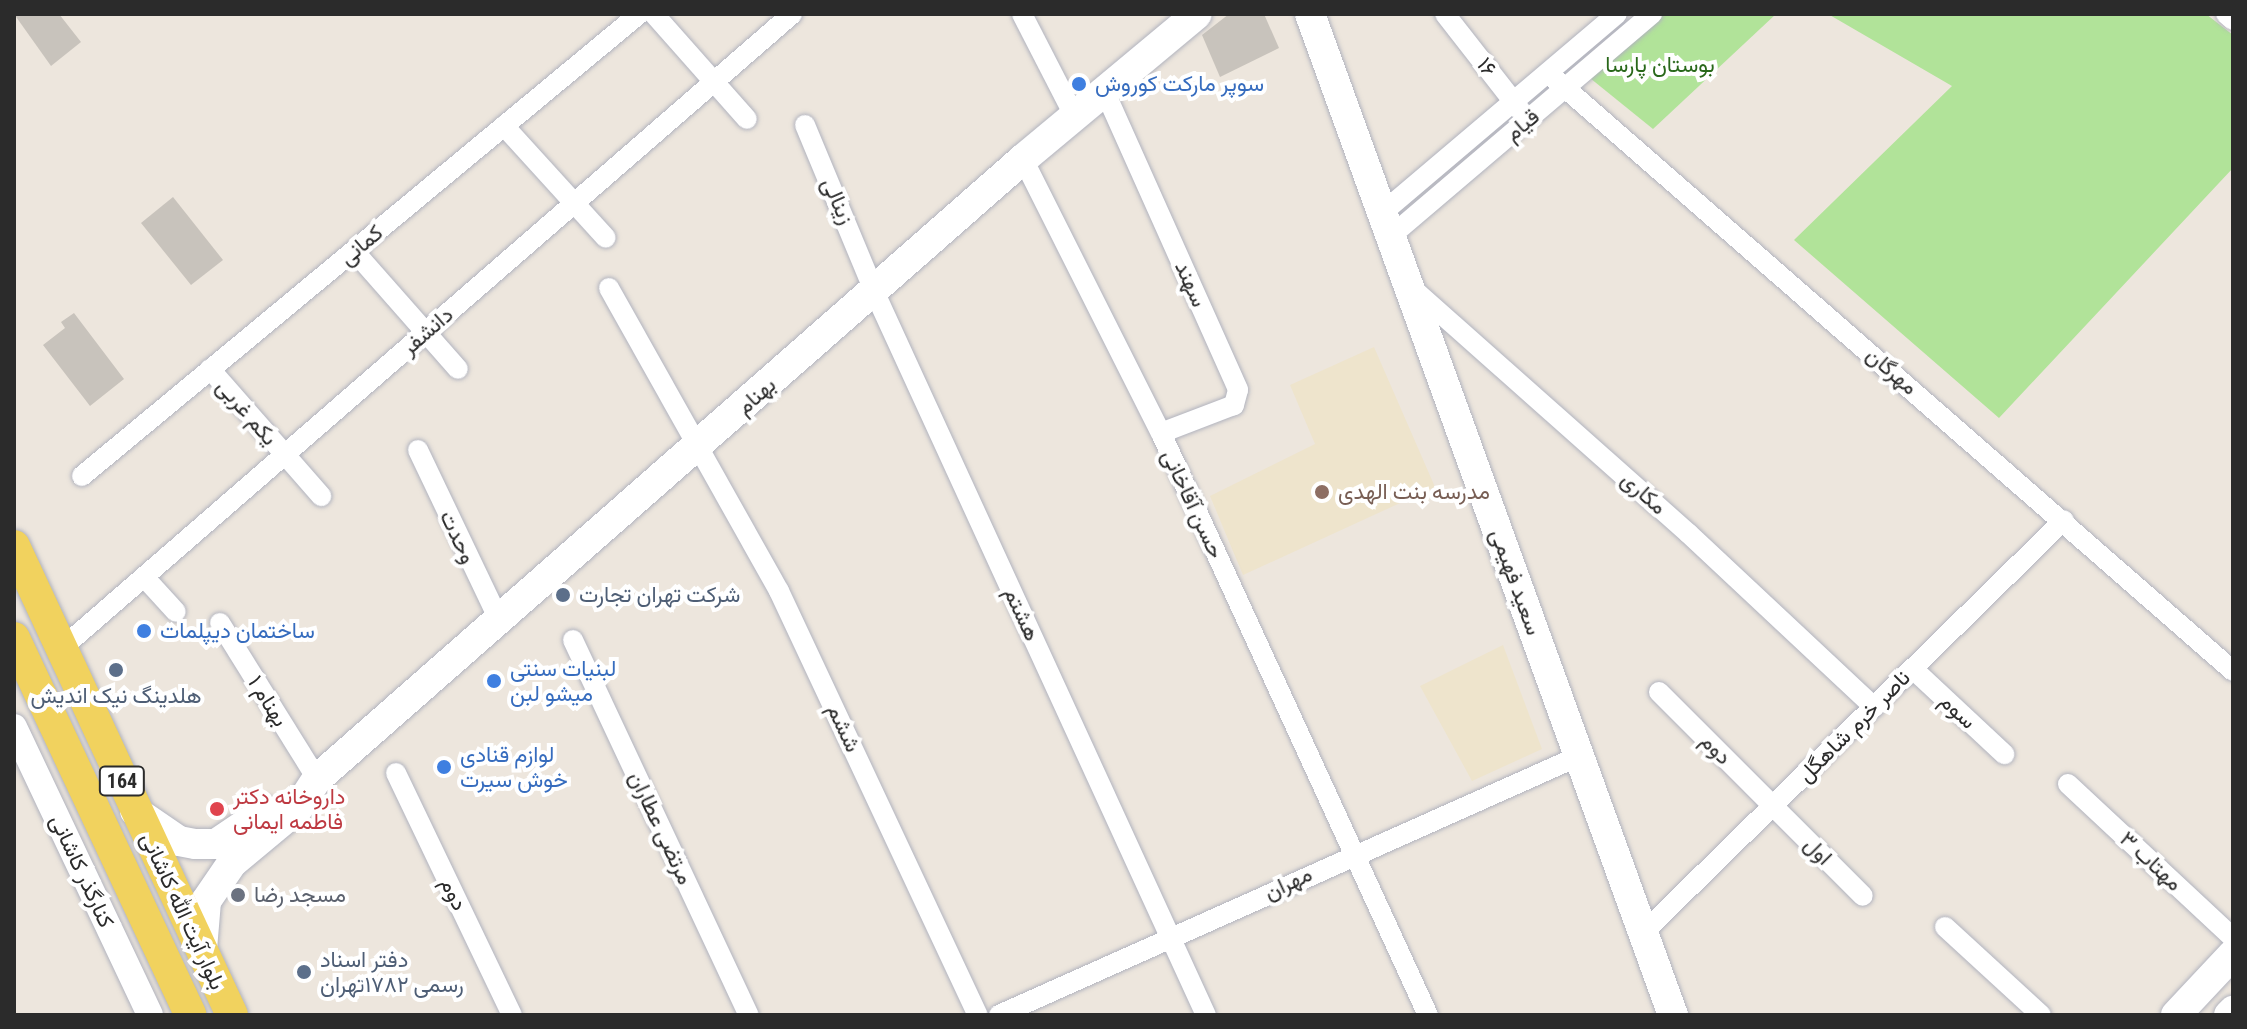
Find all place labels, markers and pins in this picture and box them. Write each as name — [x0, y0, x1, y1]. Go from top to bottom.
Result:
place label: سوپر ماركت كوروش — [1095, 71, 1264, 97]
marker: سوپر ماركت كوروش — [1070, 75, 1088, 93]
place label: مدرسه بنت الهدی — [1338, 479, 1490, 505]
marker: مدرسه بنت الهدی — [1313, 483, 1331, 501]
place label: شرکت تهران تجارت — [579, 582, 740, 608]
marker: شرکت تهران تجارت — [554, 586, 572, 604]
place label: ساختمان دیپلمات — [160, 618, 315, 644]
marker: ساختمان دیپلمات — [135, 622, 153, 640]
place label: لبنیات سنتی میشو لبن — [510, 655, 616, 706]
marker: هلدینگ نیک اندیش — [107, 661, 125, 679]
marker: لبنیات سنتی میشو لبن — [485, 672, 503, 690]
place label: هلدینگ نیک اندیش — [30, 683, 202, 709]
place label: لوازم قنادی خوش سیرت — [460, 741, 568, 792]
marker: لوازم قنادی خوش سیرت — [435, 758, 453, 776]
place label: داروخانه دکتر فاطمه ایمانی — [233, 783, 345, 834]
marker: داروخانه دکتر فاطمه ایمانی — [208, 800, 226, 818]
place label: مسجد رضا — [254, 882, 346, 908]
marker: مسجد رضا — [229, 886, 247, 904]
place label: دفتر اسناد رسمی ۱۷۸۲تهران — [320, 946, 464, 998]
marker: دفتر اسناد رسمی ۱۷۸۲تهران — [295, 963, 313, 981]

